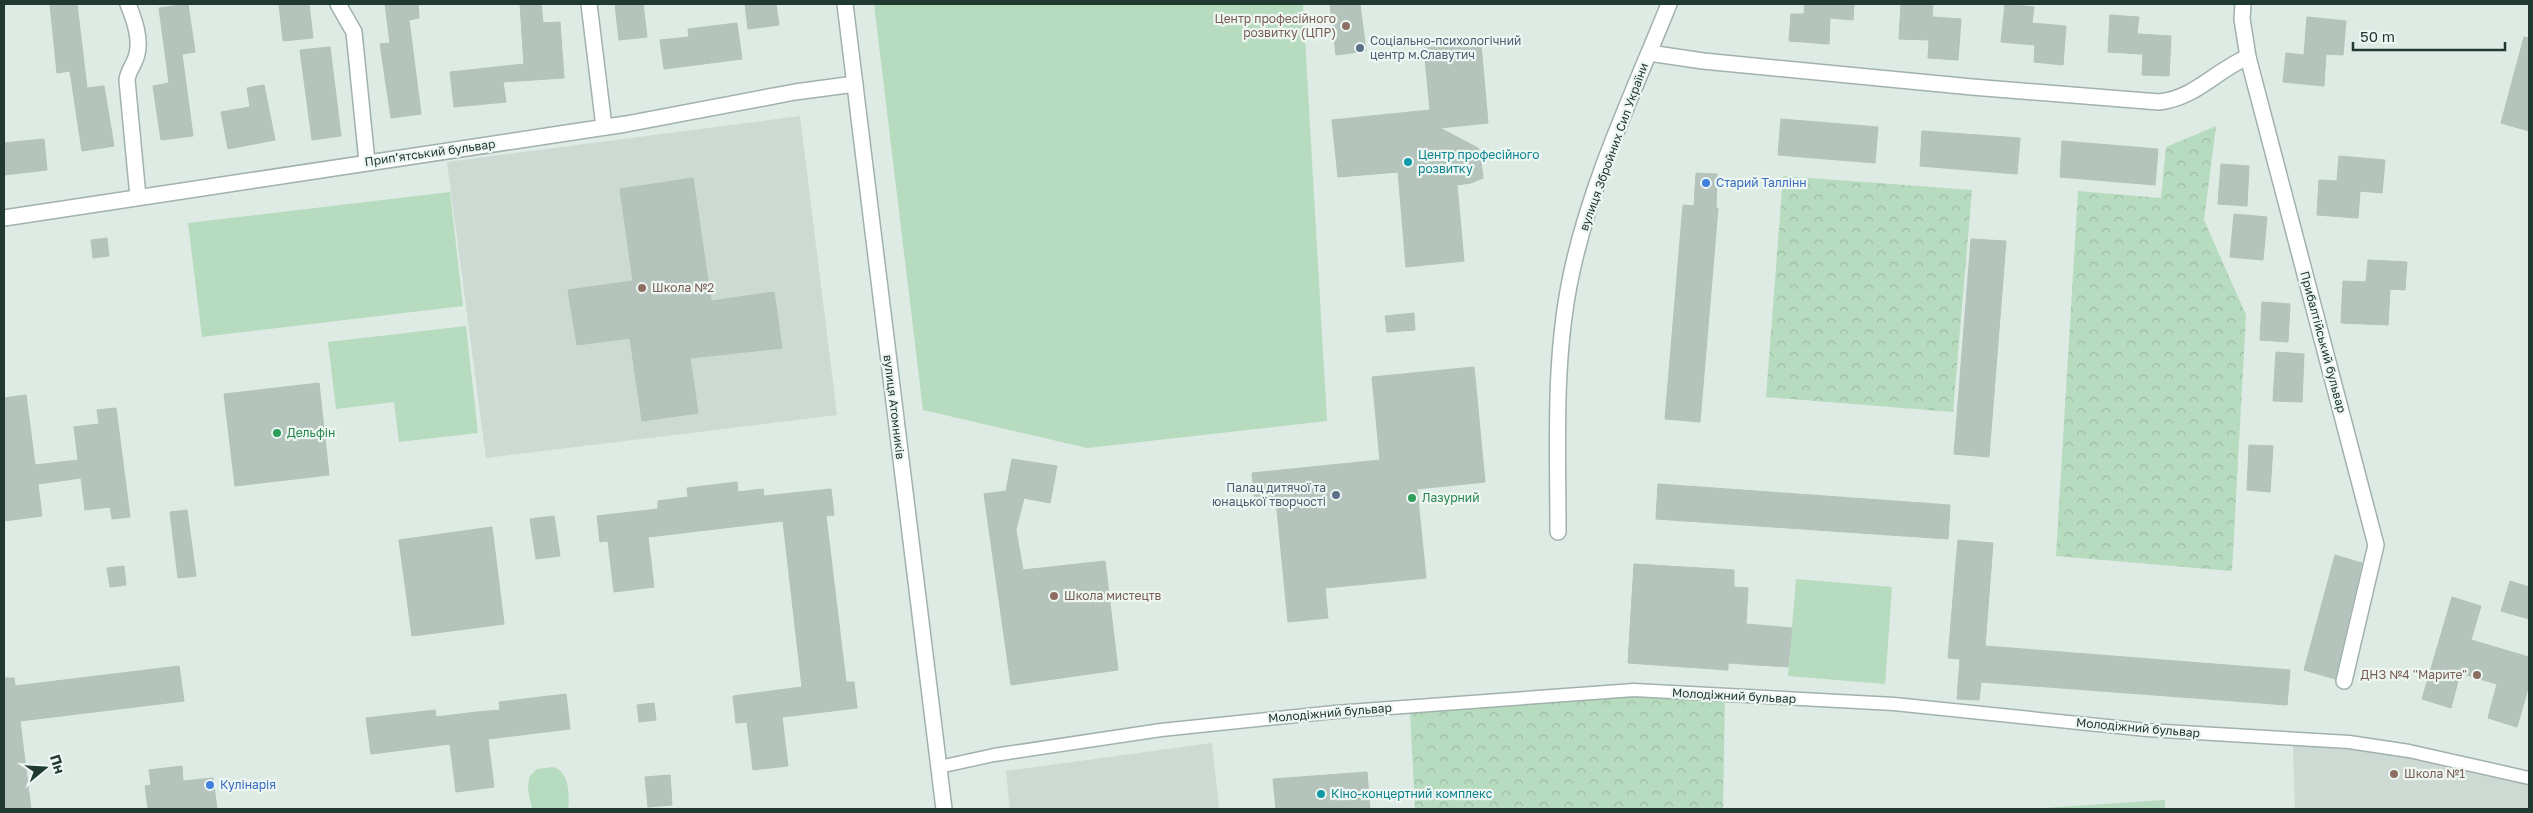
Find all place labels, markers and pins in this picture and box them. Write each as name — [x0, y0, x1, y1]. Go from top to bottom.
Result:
place label: Центр професійного розвитку (ЦПР) — [1215, 11, 1336, 40]
marker: Центр професійного розвитку (ЦПР) — [1340, 20, 1352, 32]
place label: Соціально-психологічний центр м.Славутич — [1370, 33, 1521, 62]
marker: Соціально-психологічний центр м.Славутич — [1354, 42, 1366, 54]
place label: Центр професійного розвитку — [1418, 147, 1539, 176]
marker: Центр професійного розвитку — [1402, 156, 1414, 168]
place label: Старий Таллінн — [1716, 175, 1807, 190]
marker: Старий Таллінн — [1700, 177, 1712, 189]
place label: Школа №2 — [652, 280, 714, 295]
marker: Школа №2 — [636, 282, 648, 294]
place label: Дельфін — [287, 425, 335, 440]
marker: Дельфін — [271, 427, 283, 439]
place label: Палац дитячої та юнацької творчості — [1212, 480, 1326, 509]
marker: Палац дитячої та юнацької творчості — [1330, 489, 1342, 501]
place label: Лазурний — [1422, 490, 1479, 505]
marker: Лазурний — [1406, 492, 1418, 504]
place label: Школа мистецтв — [1064, 588, 1162, 603]
marker: Школа мистецтв — [1048, 590, 1060, 602]
place label: ДНЗ №4 ''Марите" — [2361, 667, 2467, 682]
marker: ДНЗ №4 ''Марите" — [2471, 669, 2483, 681]
place label: Школа №1 — [2404, 766, 2465, 781]
marker: Школа №1 — [2388, 768, 2400, 780]
place label: Кулінарія — [220, 777, 276, 792]
marker: Кулінарія — [204, 779, 216, 791]
place label: Кіно-концертний комплекс — [1331, 786, 1493, 801]
marker: Кіно-концертний комплекс — [1315, 788, 1327, 800]

